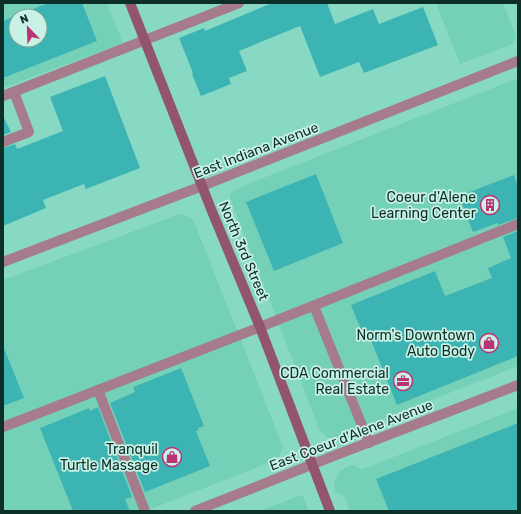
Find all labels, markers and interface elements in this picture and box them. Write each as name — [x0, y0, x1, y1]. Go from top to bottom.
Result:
north arrow — [8, 8, 48, 48]
text: N — [18, 12, 31, 27]
street label: East Indiana Avenue — [191, 119, 321, 182]
place label: Coeur d'Alene Learning Center — [371, 189, 477, 222]
building icon: Coeur d'Alene Learning Center — [479, 194, 501, 216]
street label: North 3rd Street — [215, 199, 272, 304]
place label: Norm's Downtown Auto Body — [356, 327, 475, 360]
shop icon: Norm's Downtown Auto Body — [478, 332, 500, 354]
place label: CDA Commercial Real Estate — [280, 365, 389, 398]
office icon: CDA Commercial Real Estate — [392, 370, 414, 392]
street label: East Coeur d'Alene Avenue — [267, 396, 435, 475]
place label: Tranquil Turtle Massage — [60, 441, 158, 474]
shop icon: Tranquil Turtle Massage — [161, 446, 183, 468]

